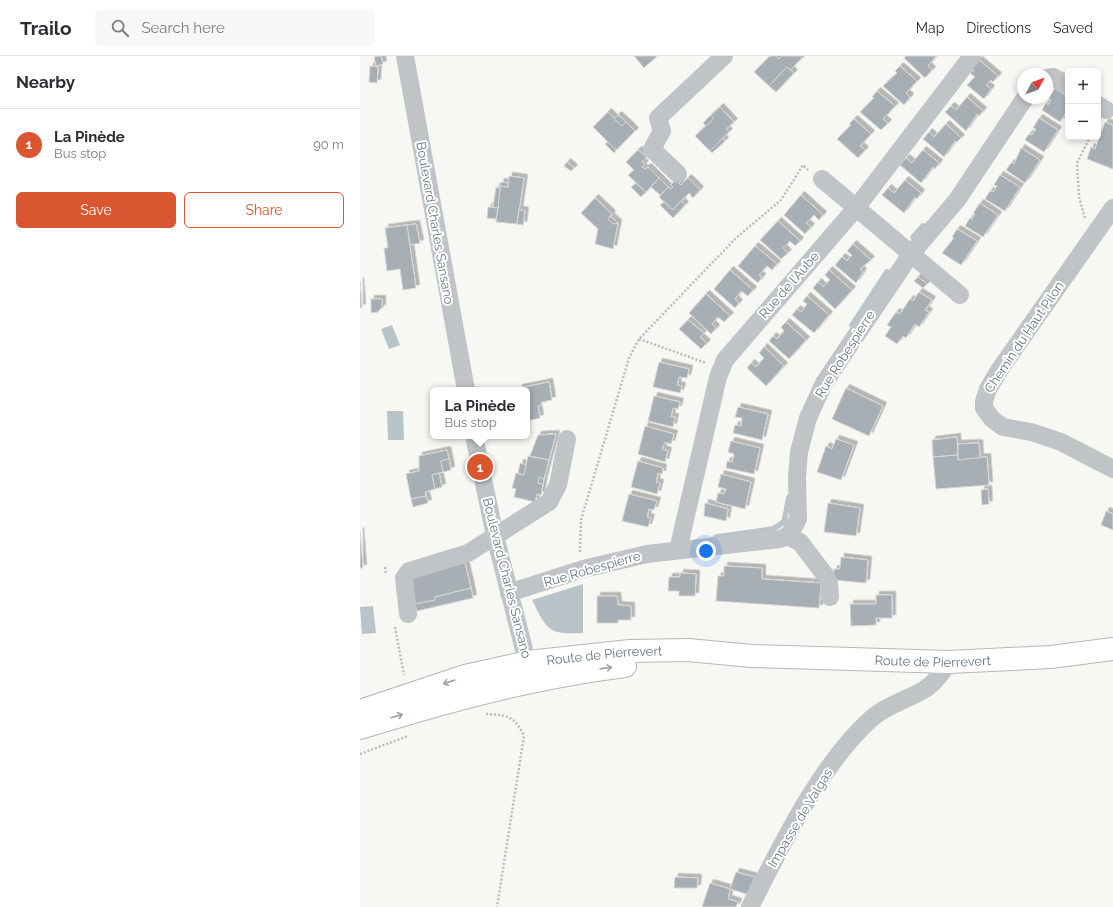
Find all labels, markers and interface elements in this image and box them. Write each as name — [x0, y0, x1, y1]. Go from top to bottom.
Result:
search box — [95, 10, 375, 46]
text: Trailo — [20, 17, 71, 39]
icon: search — [109, 17, 131, 39]
text: Search here — [141, 19, 225, 37]
text: Map — [916, 20, 944, 36]
text: Directions — [966, 20, 1031, 36]
text: Saved — [1053, 20, 1093, 36]
north arrow — [1017, 68, 1053, 104]
map controls — [1065, 68, 1101, 140]
button: + — [1065, 68, 1101, 104]
text: Nearby — [16, 72, 75, 92]
button: − — [1065, 104, 1101, 140]
text: La Pinède — [54, 128, 125, 146]
text: 1 — [26, 137, 32, 152]
text: 90 m — [313, 137, 344, 152]
street label: Boulevard Charles Sansano — [413, 141, 457, 306]
text: Bus stop — [54, 146, 106, 161]
button: Save — [16, 192, 176, 228]
button: Share — [184, 192, 344, 228]
street label: Rue de l'Aube — [756, 248, 822, 321]
street label: Chemin du Haut Pilon — [981, 279, 1067, 395]
street label: Rue Robespierre — [812, 307, 878, 400]
popup — [430, 387, 530, 439]
text: La Pinède — [445, 397, 515, 415]
text: Bus stop — [445, 415, 497, 430]
pin: 1 — [467, 452, 493, 482]
street label: Boulevard Charles Sansano — [480, 496, 534, 660]
your location — [696, 541, 716, 561]
street label: Rue Robespierre — [542, 548, 642, 590]
street label: Route de Pierrevert — [546, 643, 663, 667]
street label: Route de Pierrevert — [874, 652, 992, 670]
one-way arrow — [599, 665, 612, 672]
one-way arrow — [444, 678, 456, 686]
one-way arrow — [391, 712, 404, 719]
street label: Impasse de Valgas — [765, 766, 835, 870]

